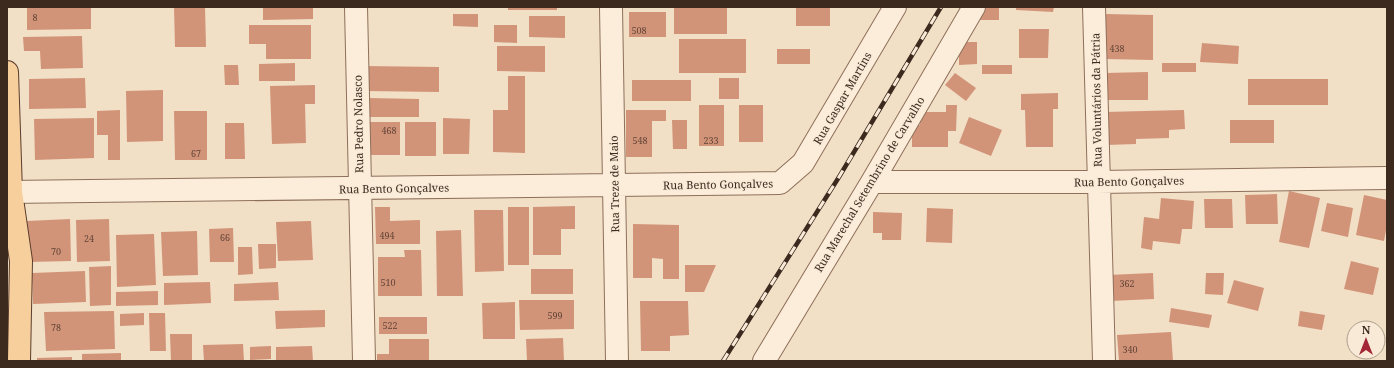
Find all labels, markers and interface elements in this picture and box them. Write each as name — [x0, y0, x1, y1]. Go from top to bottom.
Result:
house number: 8 — [32, 11, 38, 24]
house number: 508 — [631, 24, 647, 37]
street label: Rua Voluntários da Pátria — [1087, 33, 1105, 167]
house number: 438 — [1109, 42, 1125, 55]
street label: Rua Gaspar Martins — [809, 49, 875, 147]
street label: Rua Pedro Nolasco — [350, 75, 366, 173]
street label: Rua Marechal Setembrino de Carvalho — [810, 93, 928, 275]
house number: 468 — [381, 124, 397, 137]
house number: 548 — [632, 134, 648, 147]
house number: 233 — [703, 134, 719, 147]
street label: Rua Treze de Maio — [606, 135, 622, 233]
house number: 67 — [191, 147, 201, 160]
street label: Rua Bento Gonçalves — [1074, 173, 1184, 189]
street label: Rua Bento Gonçalves — [663, 176, 773, 192]
street label: Rua Bento Gonçalves — [339, 180, 449, 196]
house number: 494 — [379, 229, 395, 242]
house number: 66 — [220, 231, 230, 244]
house number: 24 — [84, 232, 94, 245]
house number: 70 — [51, 245, 61, 258]
house number: 510 — [380, 276, 396, 289]
house number: 362 — [1119, 277, 1135, 290]
house number: 599 — [547, 309, 563, 322]
house number: 522 — [382, 319, 398, 332]
north arrow — [1346, 320, 1386, 360]
house number: 78 — [51, 321, 61, 334]
text: N — [1362, 322, 1371, 337]
house number: 340 — [1122, 343, 1138, 356]

